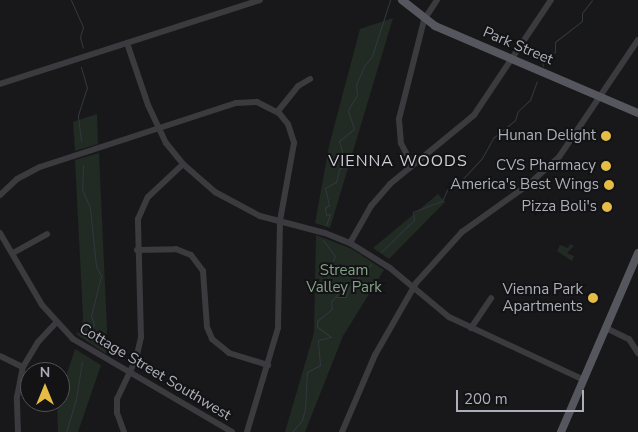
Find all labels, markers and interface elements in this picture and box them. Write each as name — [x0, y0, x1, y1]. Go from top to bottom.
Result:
street label: Park Street — [480, 23, 556, 69]
place label: Hunan Delight — [498, 127, 596, 145]
marker: Hunan Delight — [600, 130, 612, 142]
district label: VIENNA WOODS — [327, 151, 469, 171]
place label: CVS Pharmacy — [496, 157, 596, 175]
marker: CVS Pharmacy — [600, 160, 612, 172]
place label: America's Best Wings — [450, 176, 599, 194]
marker: America's Best Wings — [603, 179, 615, 191]
place label: Pizza Boli's — [521, 198, 597, 216]
marker: Pizza Boli's — [601, 201, 613, 213]
park label: Stream Valley Park — [306, 261, 382, 296]
place label: Vienna Park Apartments — [502, 280, 583, 315]
marker: Vienna Park Apartments — [587, 292, 599, 304]
street label: Cottage Street Southwest — [76, 319, 234, 425]
north arrow — [20, 362, 70, 412]
text: N — [40, 363, 50, 382]
scale bar — [458, 380, 586, 412]
text: 200 m — [464, 389, 508, 409]

